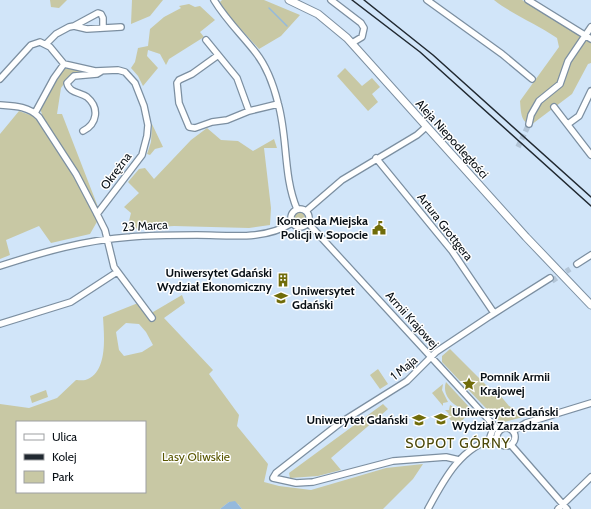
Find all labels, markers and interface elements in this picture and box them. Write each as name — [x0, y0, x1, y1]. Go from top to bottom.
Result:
street label: Aleja Niepodległości — [413, 96, 492, 181]
street label: Okrężna — [97, 149, 135, 192]
street label: Artura Grottgera — [414, 190, 477, 264]
place label: Komenda Miejska Policji w Sopocie — [277, 213, 368, 242]
street label: 23 Marca — [122, 217, 168, 234]
public building icon: Komenda Miejska Policji w Sopocie — [371, 220, 387, 236]
place label: Uniwersytet Gdański Wydział Ekonomiczny — [157, 265, 273, 294]
building icon: Uniwersytet Gdański Wydział Ekonomiczny — [275, 272, 291, 288]
place label: Uniwersytet Gdański — [292, 283, 355, 312]
street label: Armii Krajowej — [383, 288, 442, 352]
school or university icon: Uniwersytet Gdański — [273, 290, 289, 306]
street label: 1 Maja — [387, 352, 420, 383]
place label: Pomnik Armii Krajowej — [480, 369, 550, 398]
place icon: Pomnik Armii Krajowej — [461, 376, 477, 392]
place label: Uniwersytet Gdański Wydział Zarządzania — [452, 404, 559, 433]
school or university icon: Uniwersytet Gdański Wydział Zarządzania — [433, 411, 449, 427]
place label: Uniwerytet Gdański — [307, 412, 408, 427]
school or university icon: Uniwerytet Gdański — [411, 412, 427, 428]
legend — [16, 421, 146, 493]
text: Ulica — [52, 429, 77, 444]
district label: SOPOT GÓRNY — [405, 434, 511, 452]
text: Kolej — [52, 449, 76, 464]
park label: Lasy Oliwskie — [162, 449, 230, 464]
text: Park — [52, 469, 74, 484]

